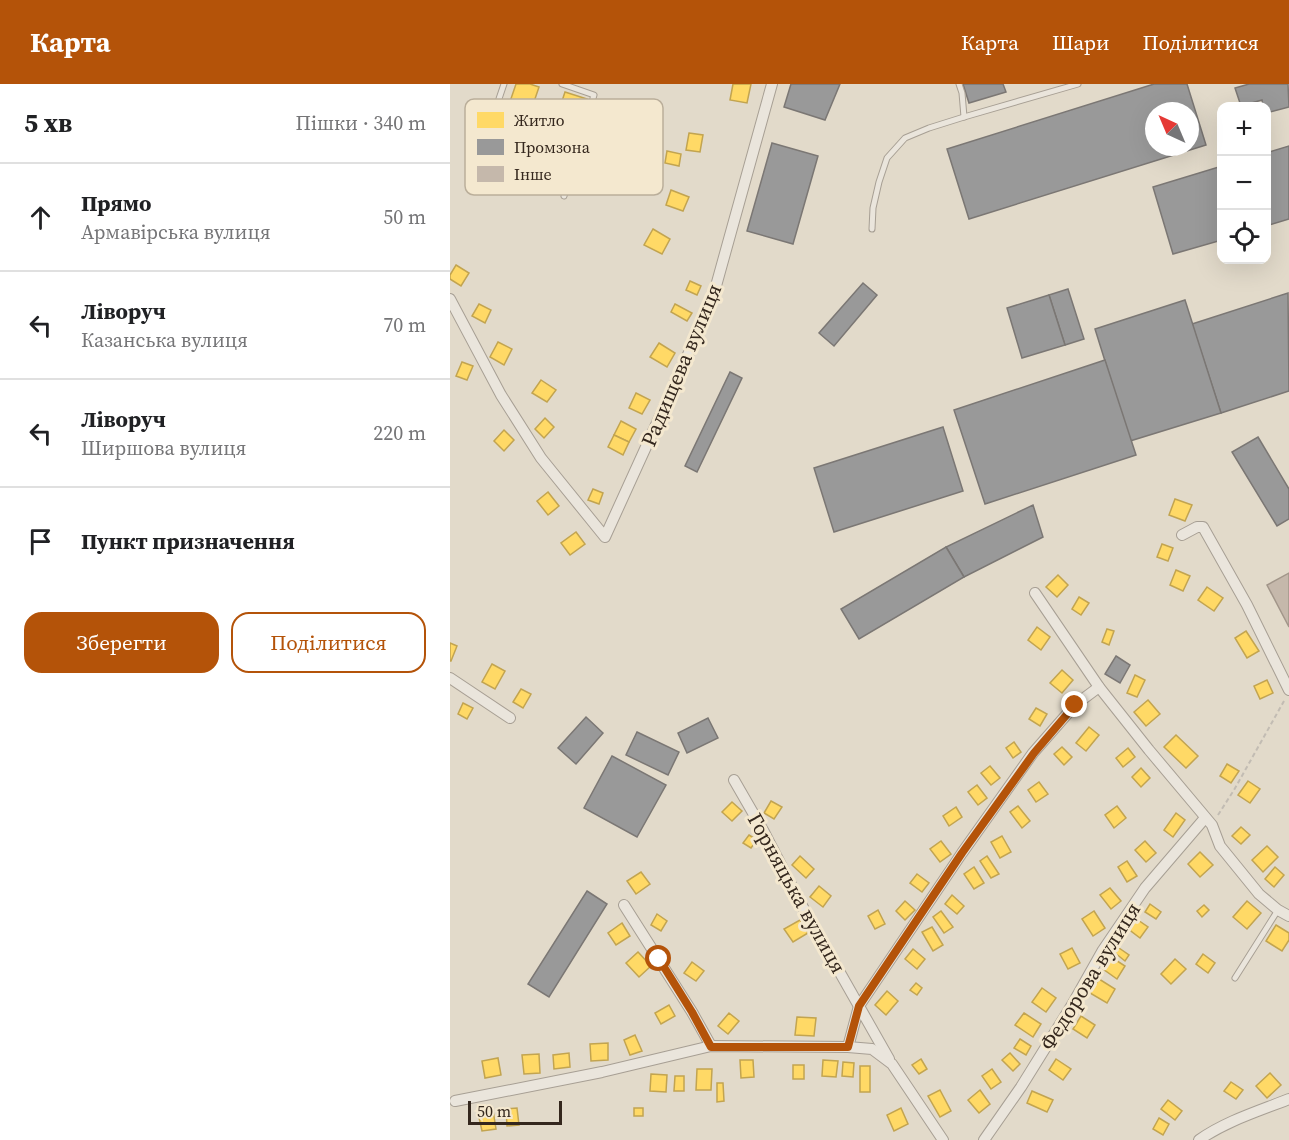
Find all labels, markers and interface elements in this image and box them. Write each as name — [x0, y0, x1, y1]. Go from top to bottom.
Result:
text: Карта — [30, 23, 111, 61]
text: Карта — [961, 28, 1019, 57]
text: Шари — [1052, 28, 1110, 57]
text: Поділитися — [1143, 28, 1259, 57]
legend — [465, 99, 663, 195]
north arrow — [1145, 102, 1199, 156]
map controls — [1217, 102, 1271, 264]
button: + — [1217, 102, 1271, 156]
text: 5 хв — [24, 105, 72, 141]
text: Пішки · 340 m — [295, 109, 426, 137]
text: Житло — [514, 109, 565, 131]
text: Промзона — [514, 136, 591, 158]
button: − — [1217, 156, 1271, 210]
text: Інше — [514, 163, 552, 185]
text: Прямо — [81, 188, 151, 218]
icon: ahead — [24, 201, 57, 234]
text: 50 m — [383, 203, 426, 231]
button: locate — [1217, 210, 1271, 264]
text: Армавірська вулиця — [81, 218, 271, 246]
street label: Радищева вулиця — [634, 279, 728, 451]
text: Ліворуч — [81, 296, 166, 326]
icon: left — [24, 309, 57, 342]
text: 70 m — [383, 311, 426, 339]
text: Казанська вулиця — [81, 326, 248, 354]
text: Ліворуч — [81, 404, 166, 434]
icon: left — [24, 417, 57, 450]
text: 220 m — [373, 419, 426, 447]
text: Ширшова вулиця — [81, 434, 246, 462]
icon: arrive — [24, 525, 57, 558]
text: Пункт призначення — [81, 526, 295, 556]
button: Зберегти — [24, 612, 219, 673]
button: Поділитися — [231, 612, 426, 673]
route end — [1061, 691, 1087, 717]
street label: Горняцька вулиця — [741, 808, 853, 978]
street label: Федорова вулиця — [1033, 897, 1147, 1055]
route start — [645, 945, 671, 971]
scale bar — [468, 1098, 562, 1126]
text: 50 m — [477, 1100, 511, 1122]

